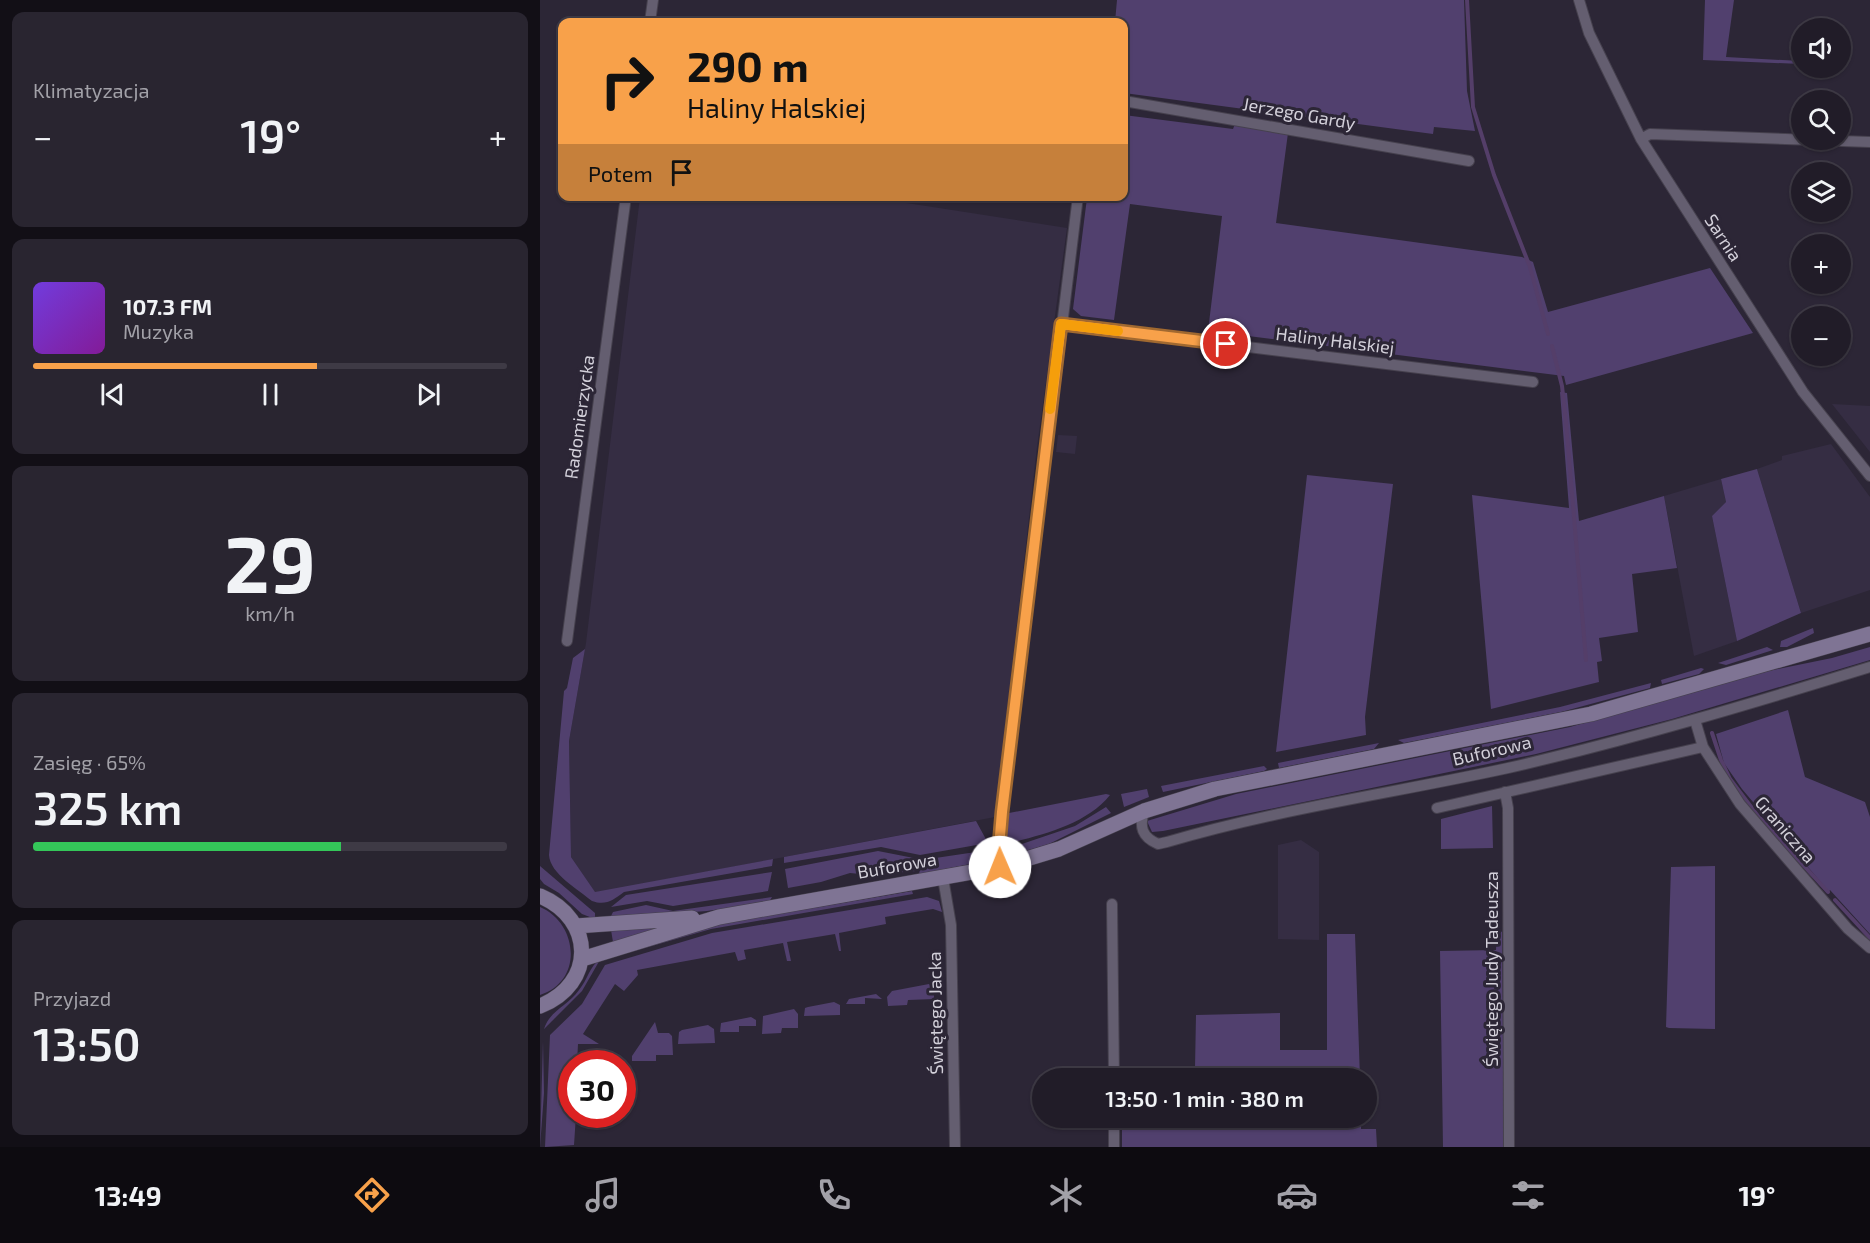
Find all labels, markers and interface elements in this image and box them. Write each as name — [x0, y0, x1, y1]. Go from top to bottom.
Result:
map controls — [1791, 18, 1851, 366]
button: sound — [1791, 18, 1851, 78]
text: 290 m — [687, 40, 809, 90]
icon: right — [588, 42, 666, 120]
text: Klimatyzacja — [33, 78, 149, 102]
button: search — [1791, 90, 1851, 150]
text: Haliny Halskiej — [687, 91, 866, 123]
street label: Jerzego Gardy — [1241, 92, 1358, 134]
text: 19° — [240, 108, 301, 162]
text: − — [33, 116, 52, 156]
text: + — [489, 116, 507, 156]
icon: arrive — [665, 156, 698, 189]
text: Potem — [588, 160, 653, 186]
button: layers — [1791, 162, 1851, 222]
street label: Sarnia — [1700, 210, 1747, 265]
button: + — [1791, 234, 1851, 294]
text: 107.3 FM — [123, 293, 212, 319]
button: − — [1791, 306, 1851, 366]
pin — [1200, 318, 1251, 369]
text: Muzyka — [123, 319, 194, 343]
street label: Haliny Halskiej — [1274, 322, 1396, 358]
icon: arrive — [1209, 327, 1242, 360]
street label: Radomierzycka — [559, 353, 599, 480]
icon: previous — [96, 378, 129, 411]
icon: pause — [254, 378, 287, 411]
icon: next — [412, 378, 445, 411]
text: 29 — [224, 515, 316, 609]
text: km/h — [245, 601, 295, 625]
street label: Buforowa — [1450, 730, 1533, 770]
text: Zasięg · 65% — [33, 750, 146, 774]
text: 325 km — [33, 780, 182, 834]
street label: Graniczna — [1751, 791, 1821, 867]
position arrow — [968, 835, 1032, 899]
street label: Buforowa — [855, 847, 938, 883]
street label: Świętego Judy Tadeusza — [1480, 871, 1502, 1067]
street label: Świętego Jacka — [923, 951, 947, 1075]
text: Przyjazd — [33, 986, 111, 1010]
text: 13:50 — [33, 1016, 141, 1070]
speed limit sign: 30 — [558, 1050, 636, 1128]
text: 13:50 · 1 min · 380 m — [1105, 1085, 1304, 1111]
icon: directions — [351, 1174, 393, 1216]
icon: music — [582, 1174, 624, 1216]
icon: phone — [813, 1174, 855, 1216]
icon: climate — [1045, 1174, 1087, 1216]
icon: car — [1276, 1174, 1318, 1216]
icon: filters — [1507, 1174, 1549, 1216]
text: 13:49 — [95, 1179, 162, 1211]
text: 19° — [1738, 1179, 1775, 1211]

